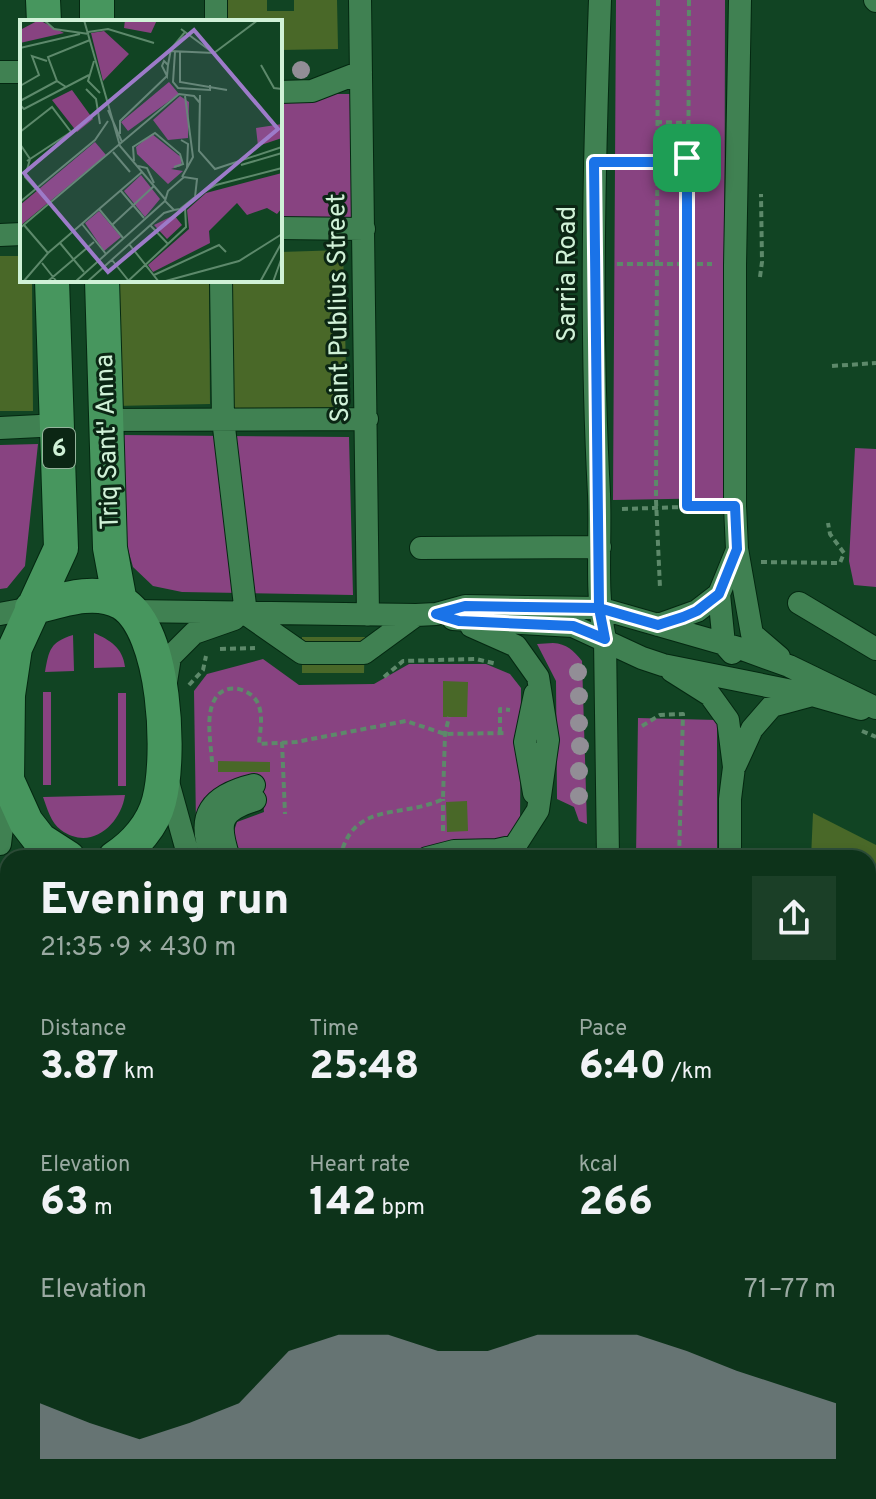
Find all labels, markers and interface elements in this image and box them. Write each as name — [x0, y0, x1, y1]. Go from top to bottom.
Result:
inset map — [20, 20, 282, 282]
pin — [653, 124, 721, 192]
icon: arrive — [665, 136, 709, 180]
street label: Saint Publius Street — [321, 193, 358, 423]
street label: Sarria Road — [552, 206, 585, 342]
street label: Triq Sant' Anna — [89, 354, 128, 530]
road number: 6 — [43, 428, 75, 468]
text: Evening run — [40, 874, 289, 930]
button: share — [752, 876, 836, 960]
text: 21:35 · 9 × 430 m — [40, 932, 236, 965]
text: Distance — [40, 1016, 126, 1043]
text: Time — [309, 1016, 359, 1043]
text: Pace — [579, 1016, 627, 1043]
text: 3.87 — [40, 1043, 119, 1093]
text: 25:48 — [309, 1043, 419, 1093]
text: 6:40 — [579, 1043, 666, 1093]
text: km — [119, 1059, 154, 1086]
text: /km — [666, 1059, 712, 1086]
text: Elevation — [40, 1152, 130, 1179]
text: Heart rate — [309, 1152, 410, 1179]
text: kcal — [579, 1152, 618, 1179]
text: 63 — [40, 1179, 89, 1229]
text: 142 — [309, 1179, 376, 1229]
text: 266 — [579, 1179, 653, 1229]
text: m — [89, 1195, 113, 1222]
text: bpm — [376, 1195, 425, 1222]
text: Elevation — [40, 1274, 147, 1307]
text: 71–77 m — [744, 1274, 836, 1307]

